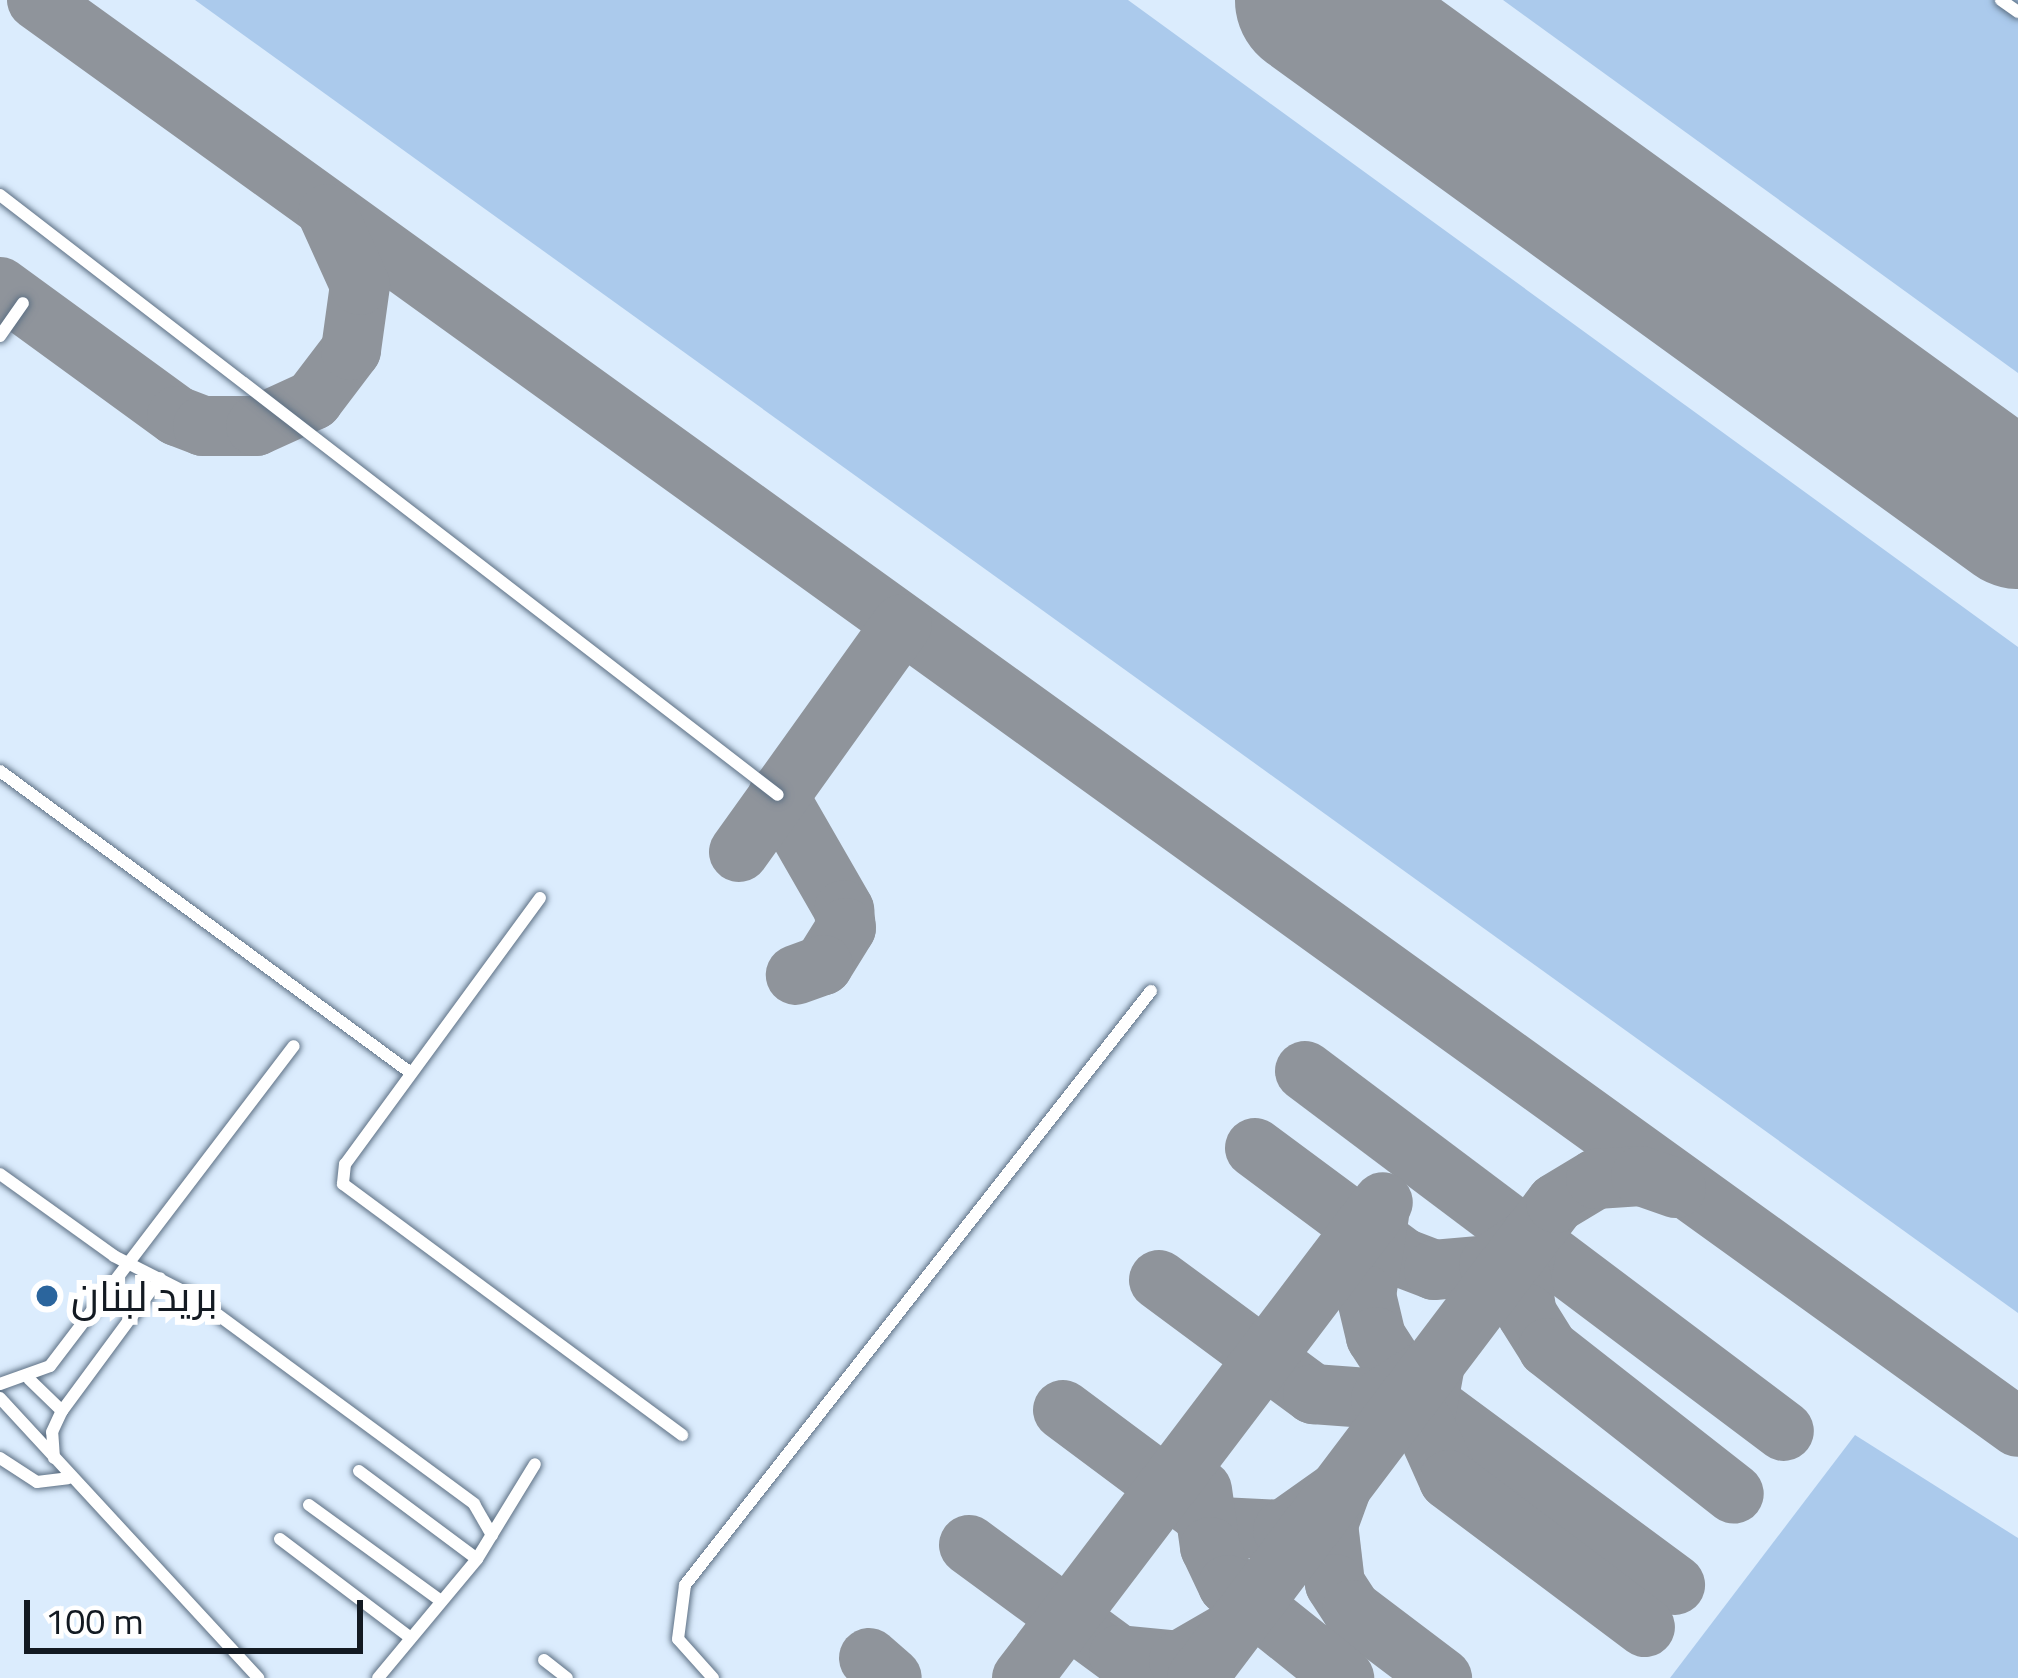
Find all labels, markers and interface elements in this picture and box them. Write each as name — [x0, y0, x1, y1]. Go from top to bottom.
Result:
place label: بريد لبنان — [71, 1271, 218, 1321]
marker: بريد لبنان — [34, 1283, 60, 1309]
scale bar — [30, 1576, 369, 1650]
text: 100 m — [45, 1587, 144, 1655]

